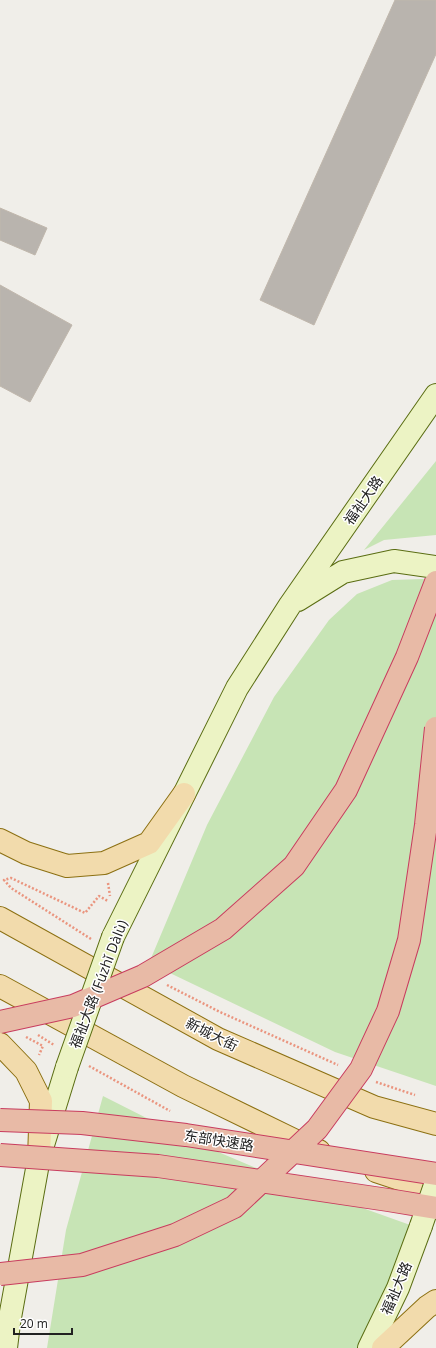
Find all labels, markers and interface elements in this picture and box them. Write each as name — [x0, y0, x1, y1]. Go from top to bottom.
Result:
street label: 福祉大路 — [339, 472, 387, 528]
street label: 福祉大路 (Fúzhǐ Dàlù) — [65, 917, 131, 1051]
street label: 新城大街 — [183, 1013, 241, 1055]
street label: 东部快速路 — [183, 1125, 255, 1155]
street label: 福祉大路 — [376, 1259, 416, 1317]
scale bar — [14, 1310, 72, 1336]
text: 20 m — [20, 1315, 48, 1332]

